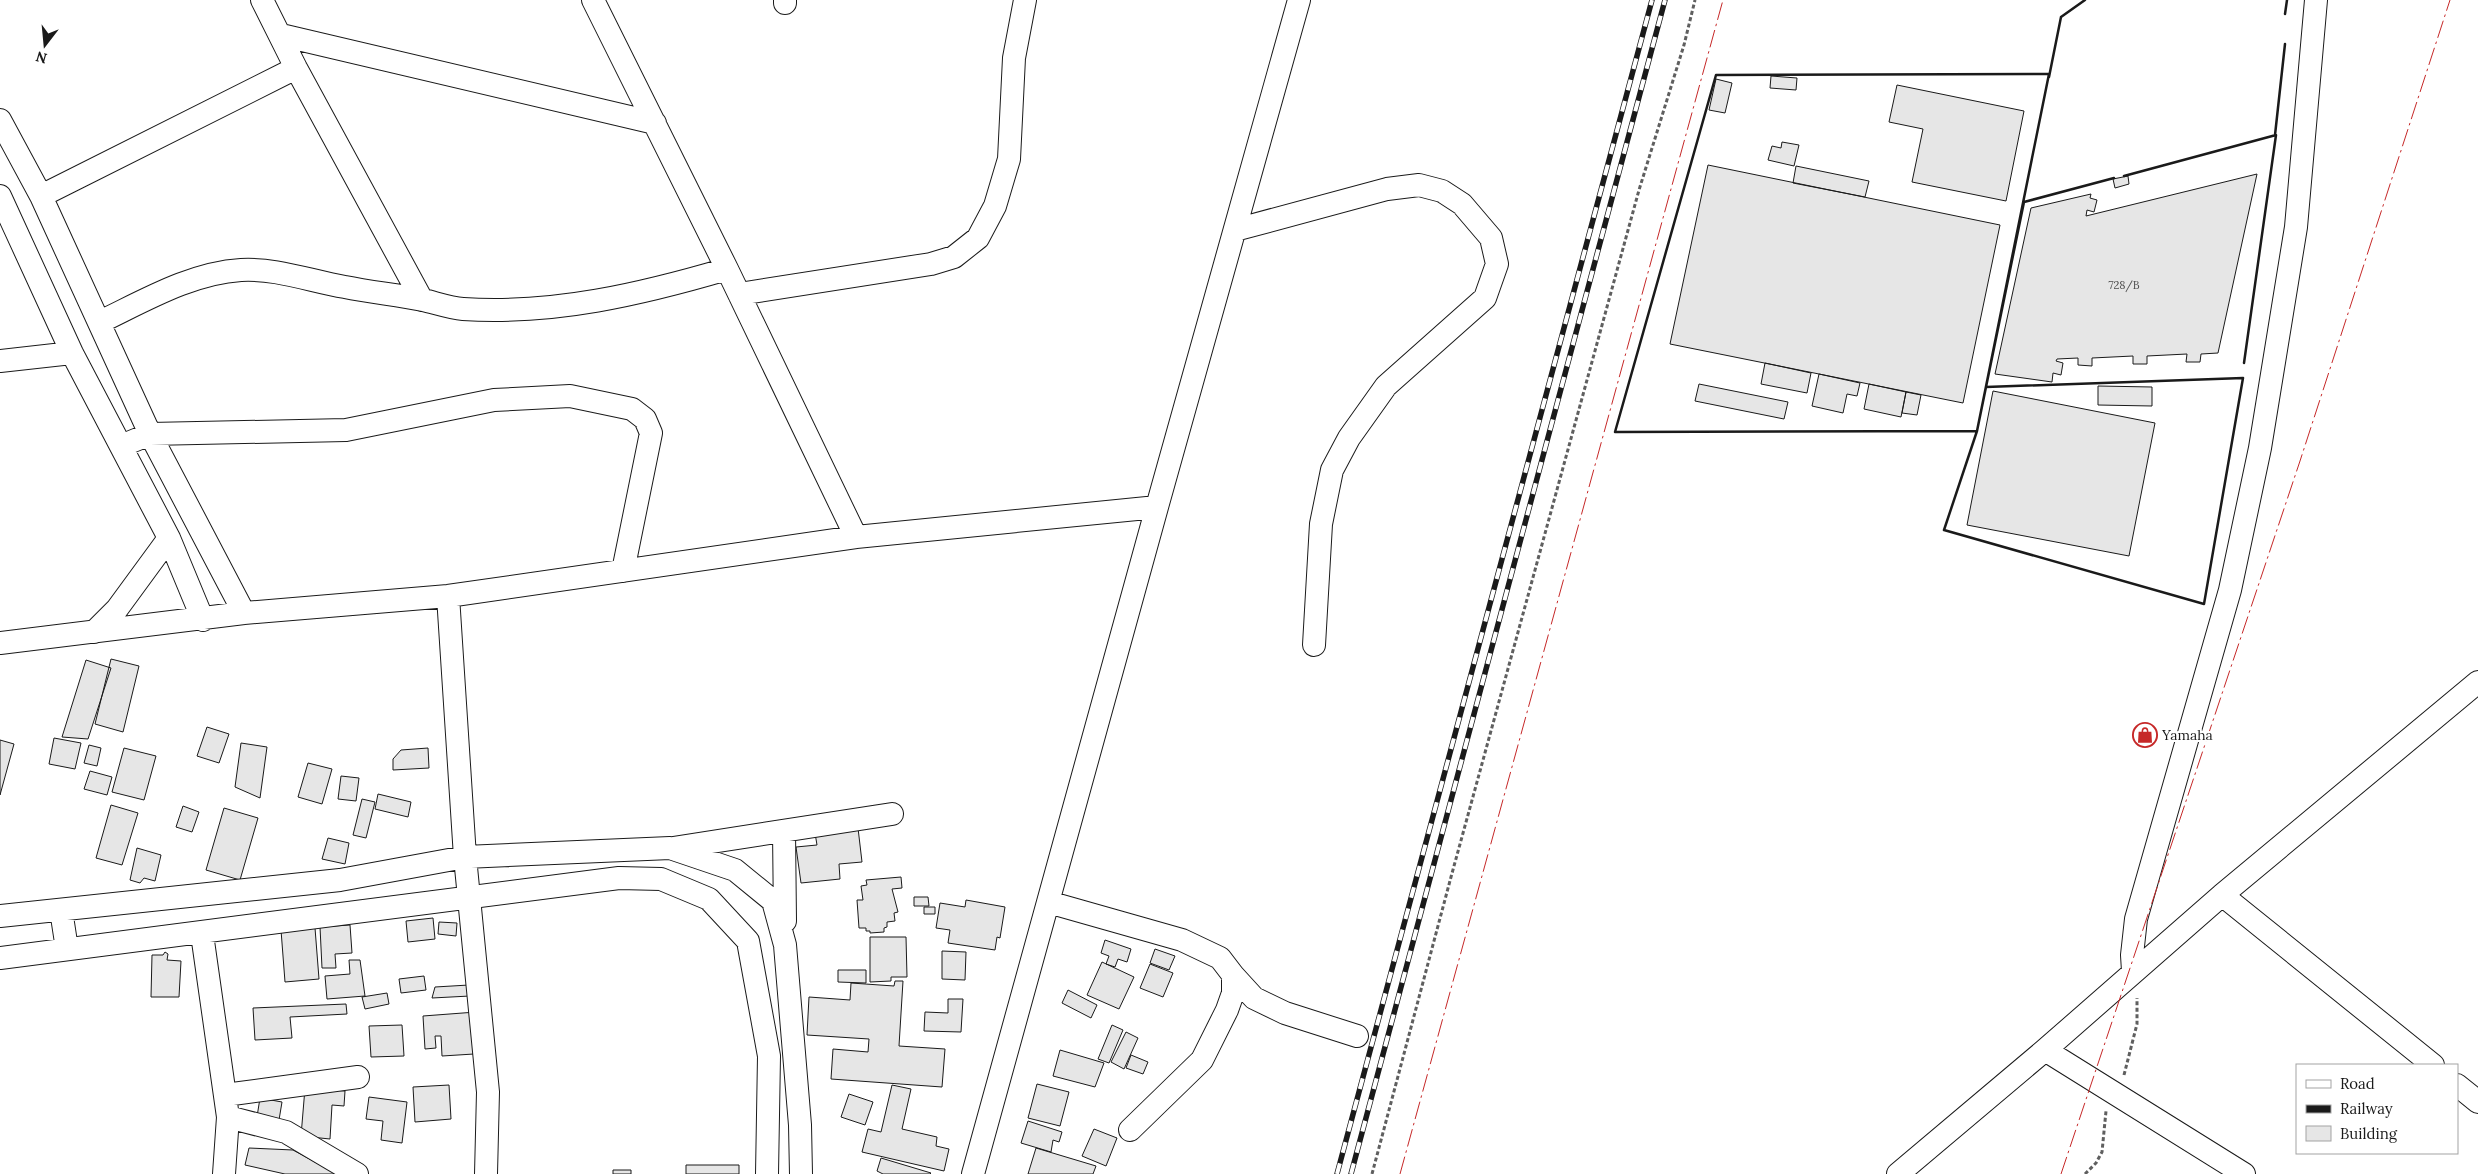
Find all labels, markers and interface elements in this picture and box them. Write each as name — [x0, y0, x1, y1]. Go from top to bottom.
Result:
north arrow — [20, 20, 70, 70]
text: N — [34, 47, 49, 68]
house number: 728/B — [2108, 278, 2140, 293]
shop icon: Yamaha — [2132, 722, 2158, 748]
place label: Yamaha — [2161, 726, 2213, 744]
legend — [2296, 1064, 2458, 1154]
text: Road — [2340, 1074, 2375, 1093]
text: Railway — [2340, 1099, 2393, 1118]
text: Building — [2340, 1124, 2398, 1143]

